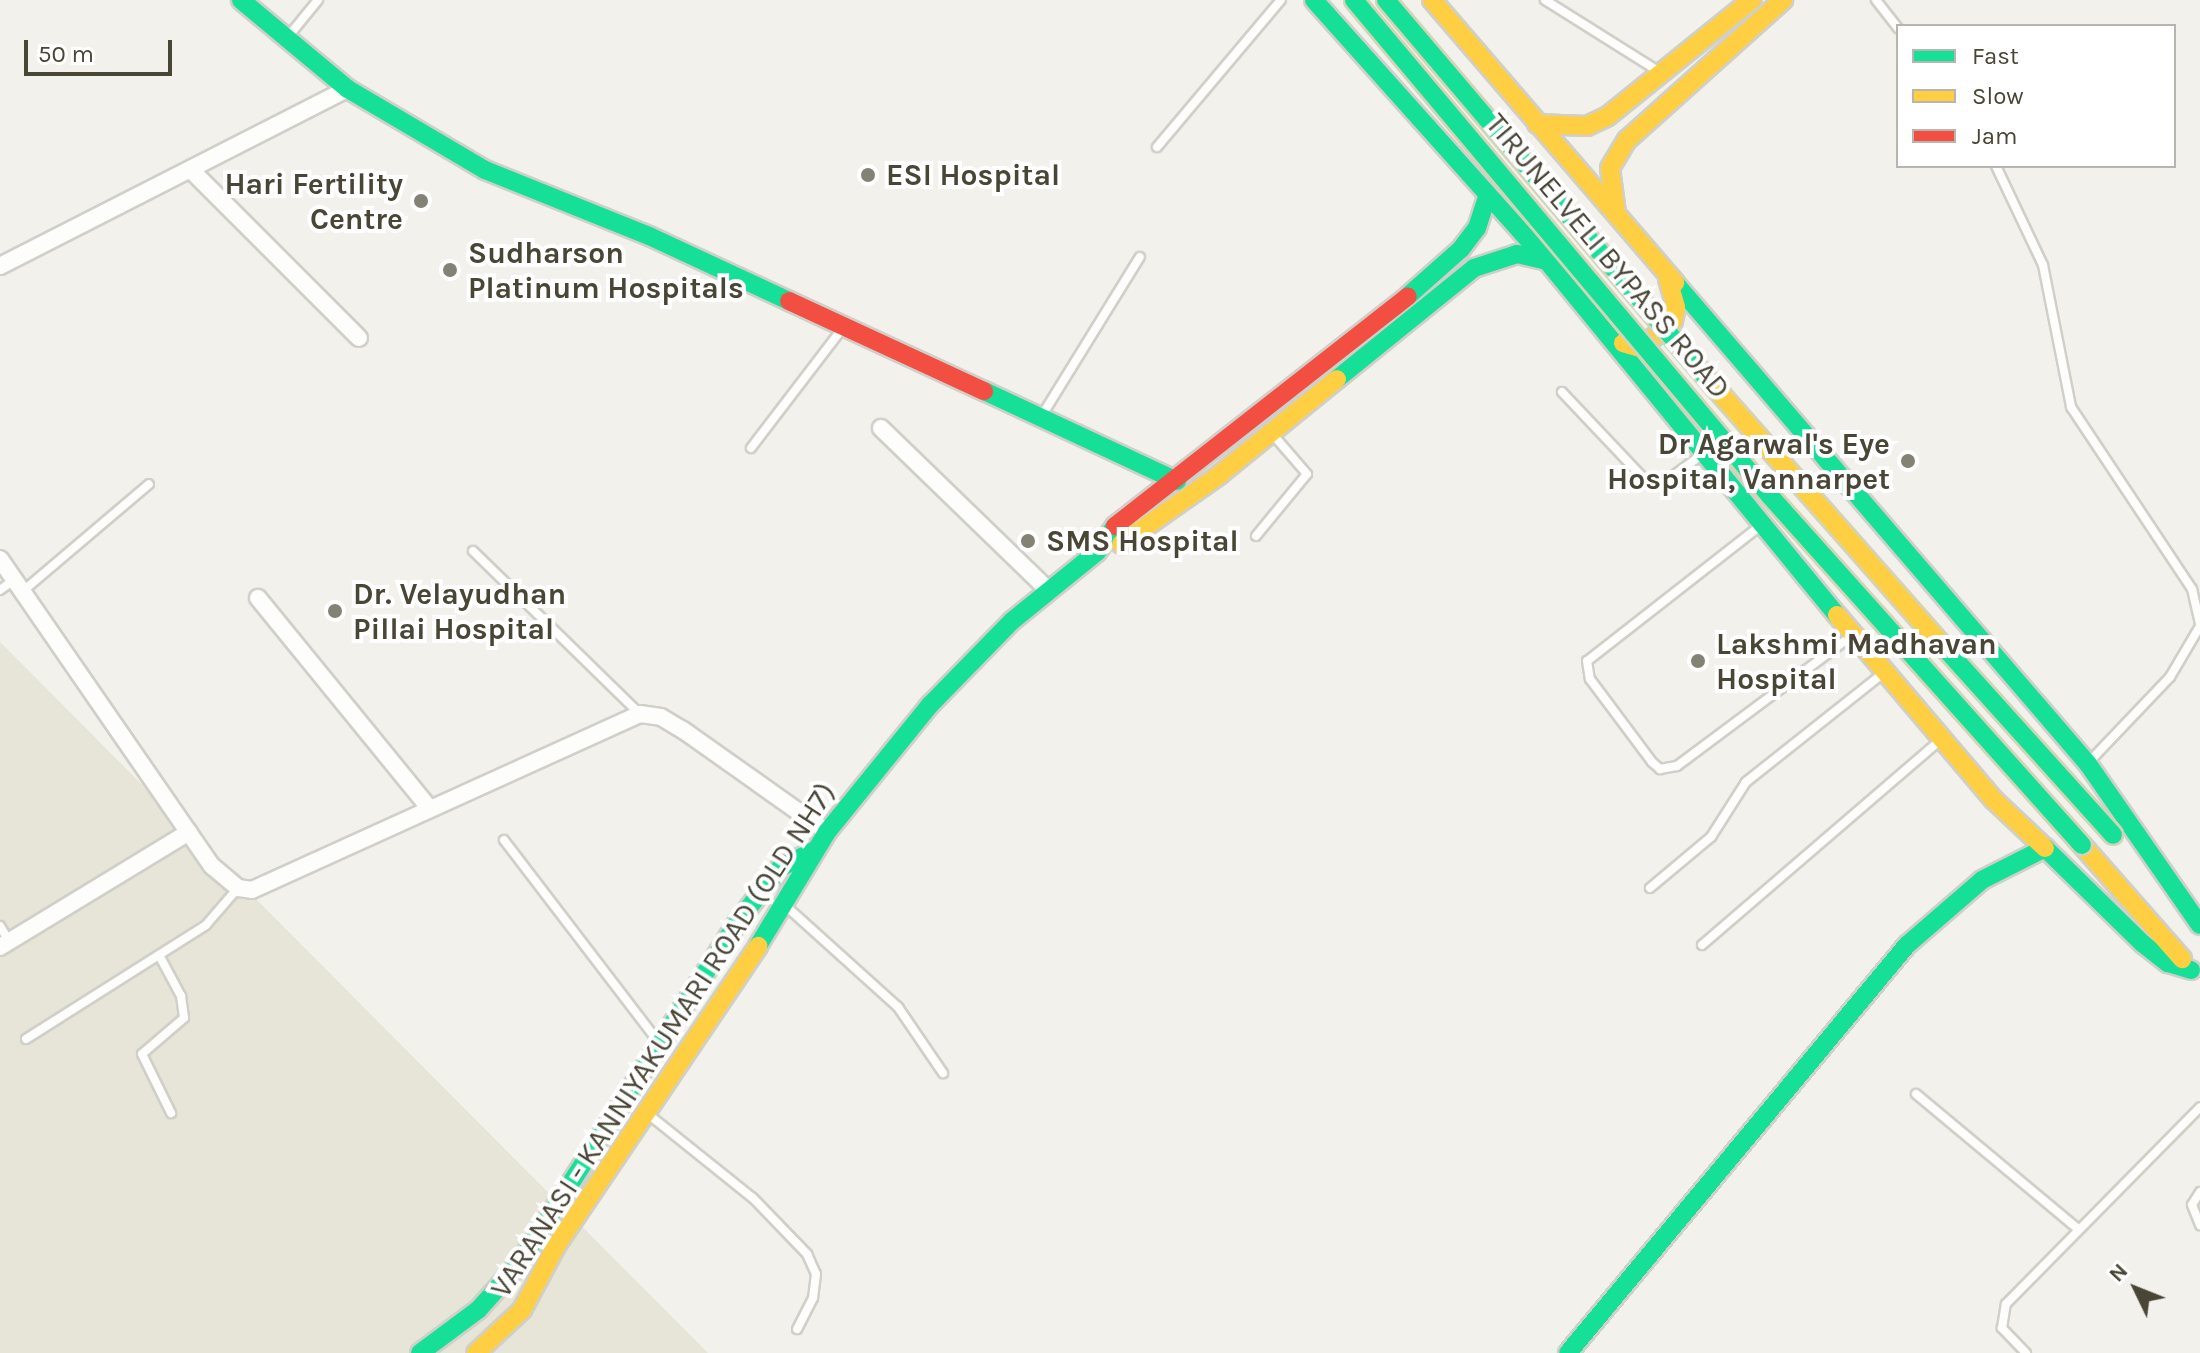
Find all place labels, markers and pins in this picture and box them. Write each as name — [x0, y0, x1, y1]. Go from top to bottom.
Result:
place label: ESI Hospital — [886, 157, 1060, 193]
marker: ESI Hospital — [857, 164, 879, 186]
place label: Hari Fertility Centre — [224, 166, 403, 236]
marker: Hari Fertility Centre — [410, 190, 432, 212]
place label: Sudharson Platinum Hospitals — [468, 235, 744, 306]
marker: Sudharson Platinum Hospitals — [439, 259, 461, 281]
place label: Dr Agarwal's Eye Hospital, Vannarpet — [1607, 426, 1890, 496]
marker: Dr Agarwal's Eye Hospital, Vannarpet — [1897, 450, 1919, 472]
place label: SMS Hospital — [1046, 523, 1239, 559]
marker: SMS Hospital — [1017, 530, 1039, 552]
place label: Dr. Velayudhan Pillai Hospital — [353, 576, 566, 646]
marker: Dr. Velayudhan Pillai Hospital — [324, 600, 346, 622]
place label: Lakshmi Madhavan Hospital — [1716, 626, 1997, 696]
marker: Lakshmi Madhavan Hospital — [1687, 650, 1709, 672]

